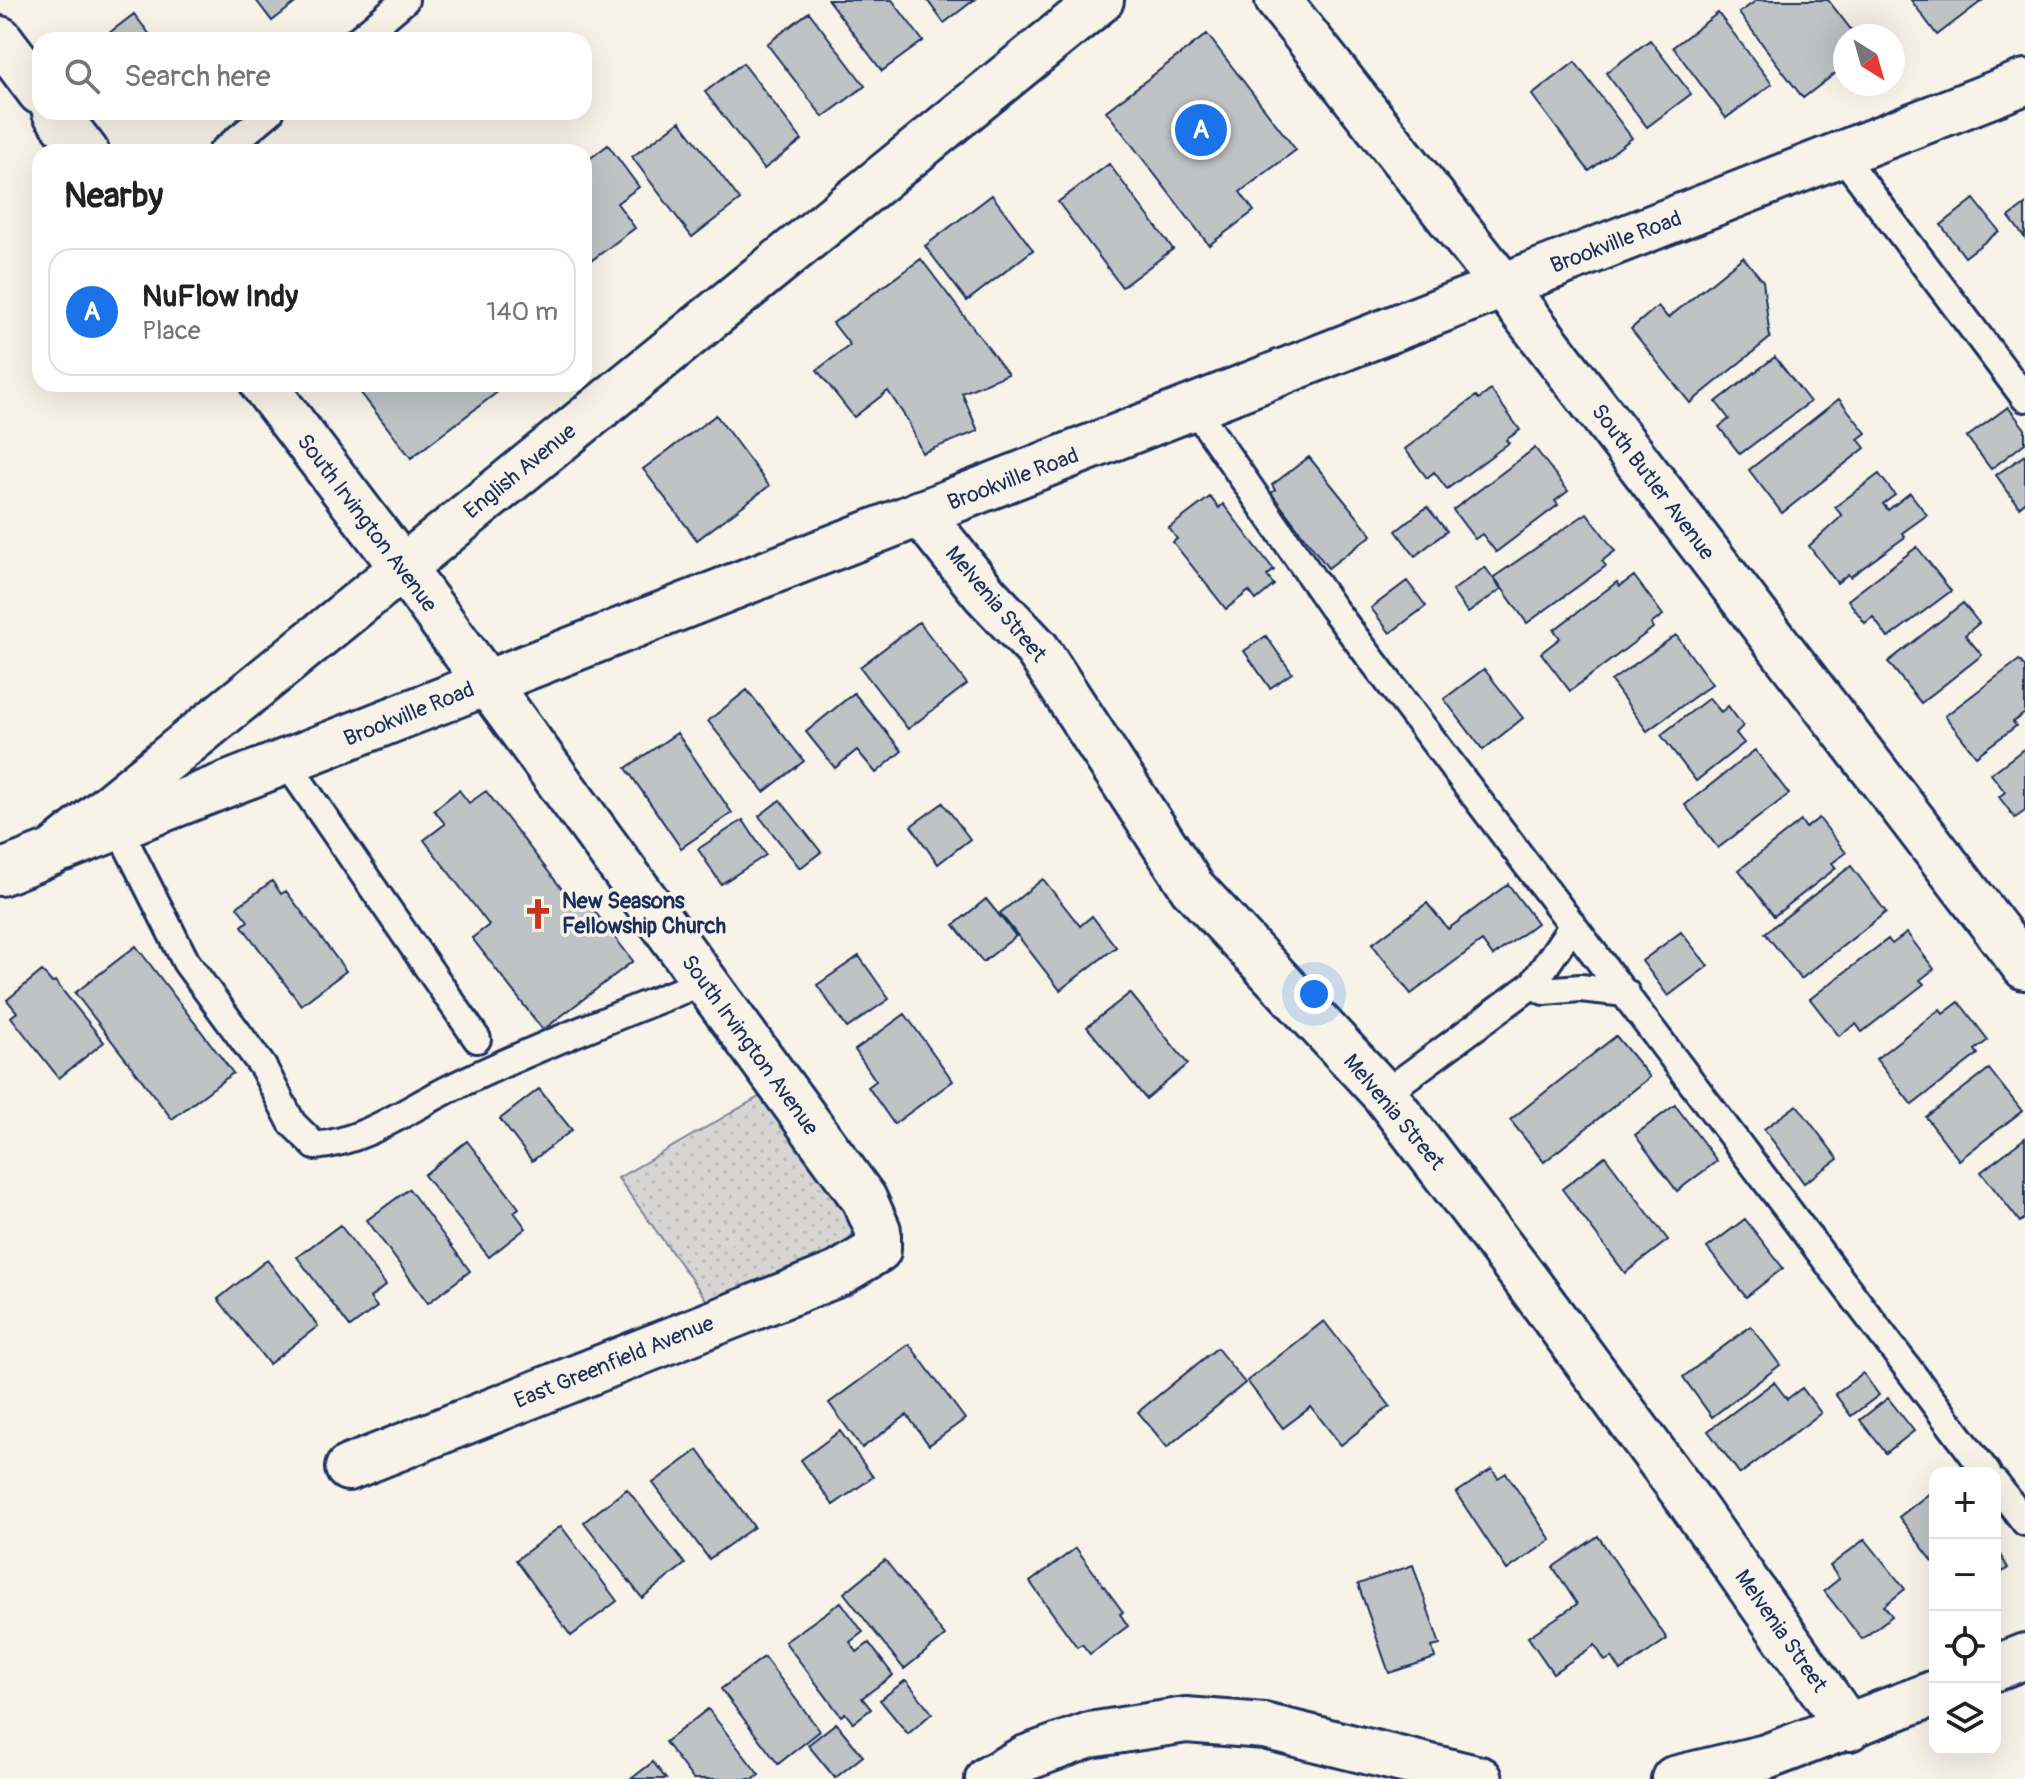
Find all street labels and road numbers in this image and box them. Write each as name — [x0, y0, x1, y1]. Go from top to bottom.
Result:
street label: Brookville Road — [1547, 204, 1685, 280]
street label: South Butler Avenue — [1585, 398, 1721, 566]
street label: English Avenue — [458, 417, 582, 525]
street label: South Irvington Avenue — [291, 428, 443, 618]
street label: Brookville Road — [944, 441, 1082, 517]
street label: Melvenia Street — [939, 540, 1053, 668]
street label: Brookville Road — [340, 675, 478, 753]
street label: South Irvington Avenue — [675, 949, 825, 1141]
street label: Melvenia Street — [1337, 1048, 1451, 1176]
street label: East Greenfield Avenue — [510, 1309, 718, 1415]
street label: Melvenia Street — [1728, 1564, 1834, 1698]

